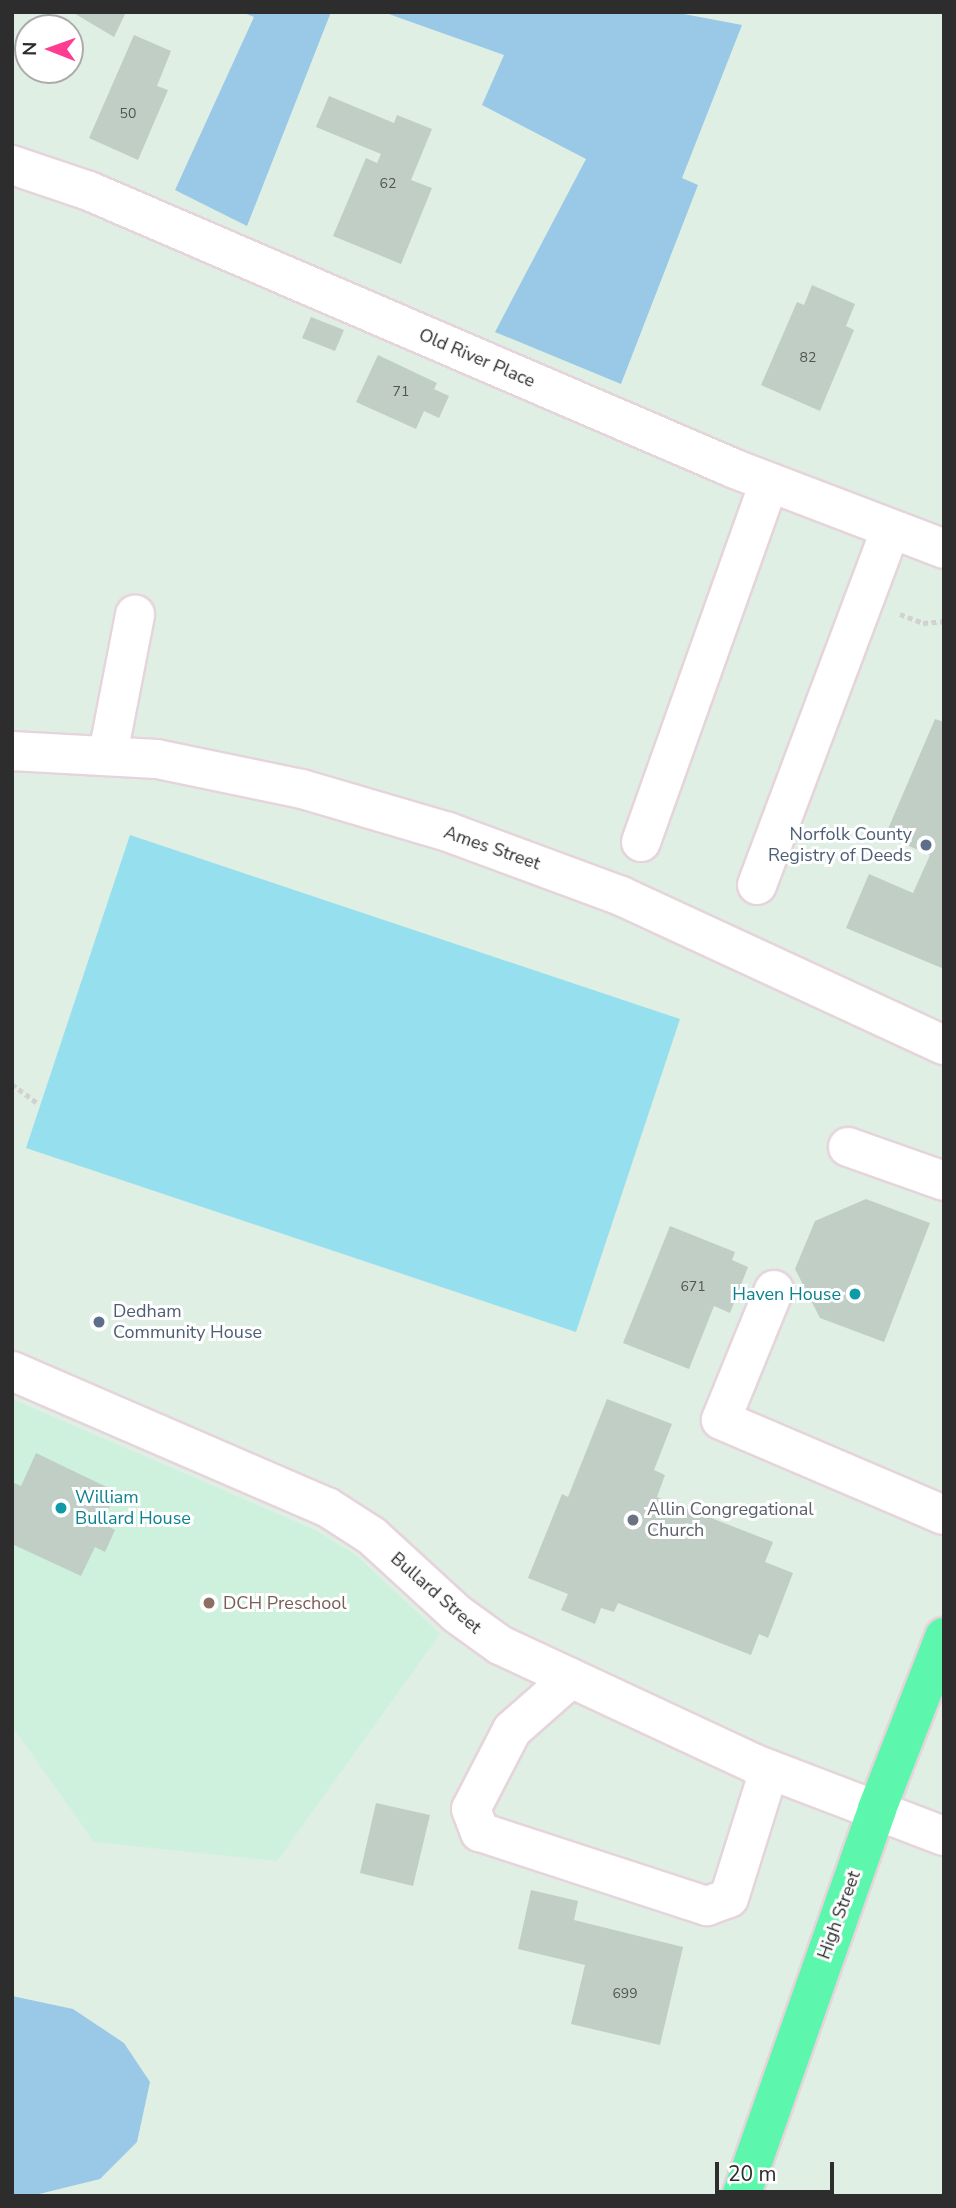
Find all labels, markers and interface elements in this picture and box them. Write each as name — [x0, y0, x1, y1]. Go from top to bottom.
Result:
north arrow — [14, 14, 84, 84]
text: N — [17, 41, 43, 56]
house number: 50 — [120, 106, 136, 122]
house number: 62 — [380, 176, 396, 192]
street label: Old River Place — [416, 324, 538, 392]
house number: 82 — [800, 350, 816, 366]
house number: 71 — [393, 384, 409, 400]
street label: Ames Street — [441, 821, 543, 875]
place label: Norfolk County Registry of Deeds — [768, 824, 912, 866]
marker: Norfolk County Registry of Deeds — [918, 837, 934, 853]
house number: 671 — [680, 1279, 706, 1295]
place label: Haven House — [732, 1283, 841, 1305]
marker: Haven House — [847, 1286, 863, 1302]
place label: Dedham Community House — [113, 1301, 262, 1344]
marker: Dedham Community House — [91, 1314, 107, 1330]
place label: William Bullard House — [75, 1487, 191, 1530]
place label: Allin Congregational Church — [647, 1499, 814, 1542]
marker: William Bullard House — [53, 1500, 69, 1516]
marker: Allin Congregational Church — [625, 1512, 641, 1528]
street label: Bullard Street — [386, 1548, 486, 1638]
place label: DCH Preschool — [223, 1592, 346, 1614]
marker: DCH Preschool — [201, 1595, 217, 1611]
street label: High Street — [813, 1868, 865, 1962]
house number: 699 — [612, 1986, 638, 2002]
scale bar — [718, 2148, 837, 2192]
text: 20 m — [728, 2160, 777, 2188]

